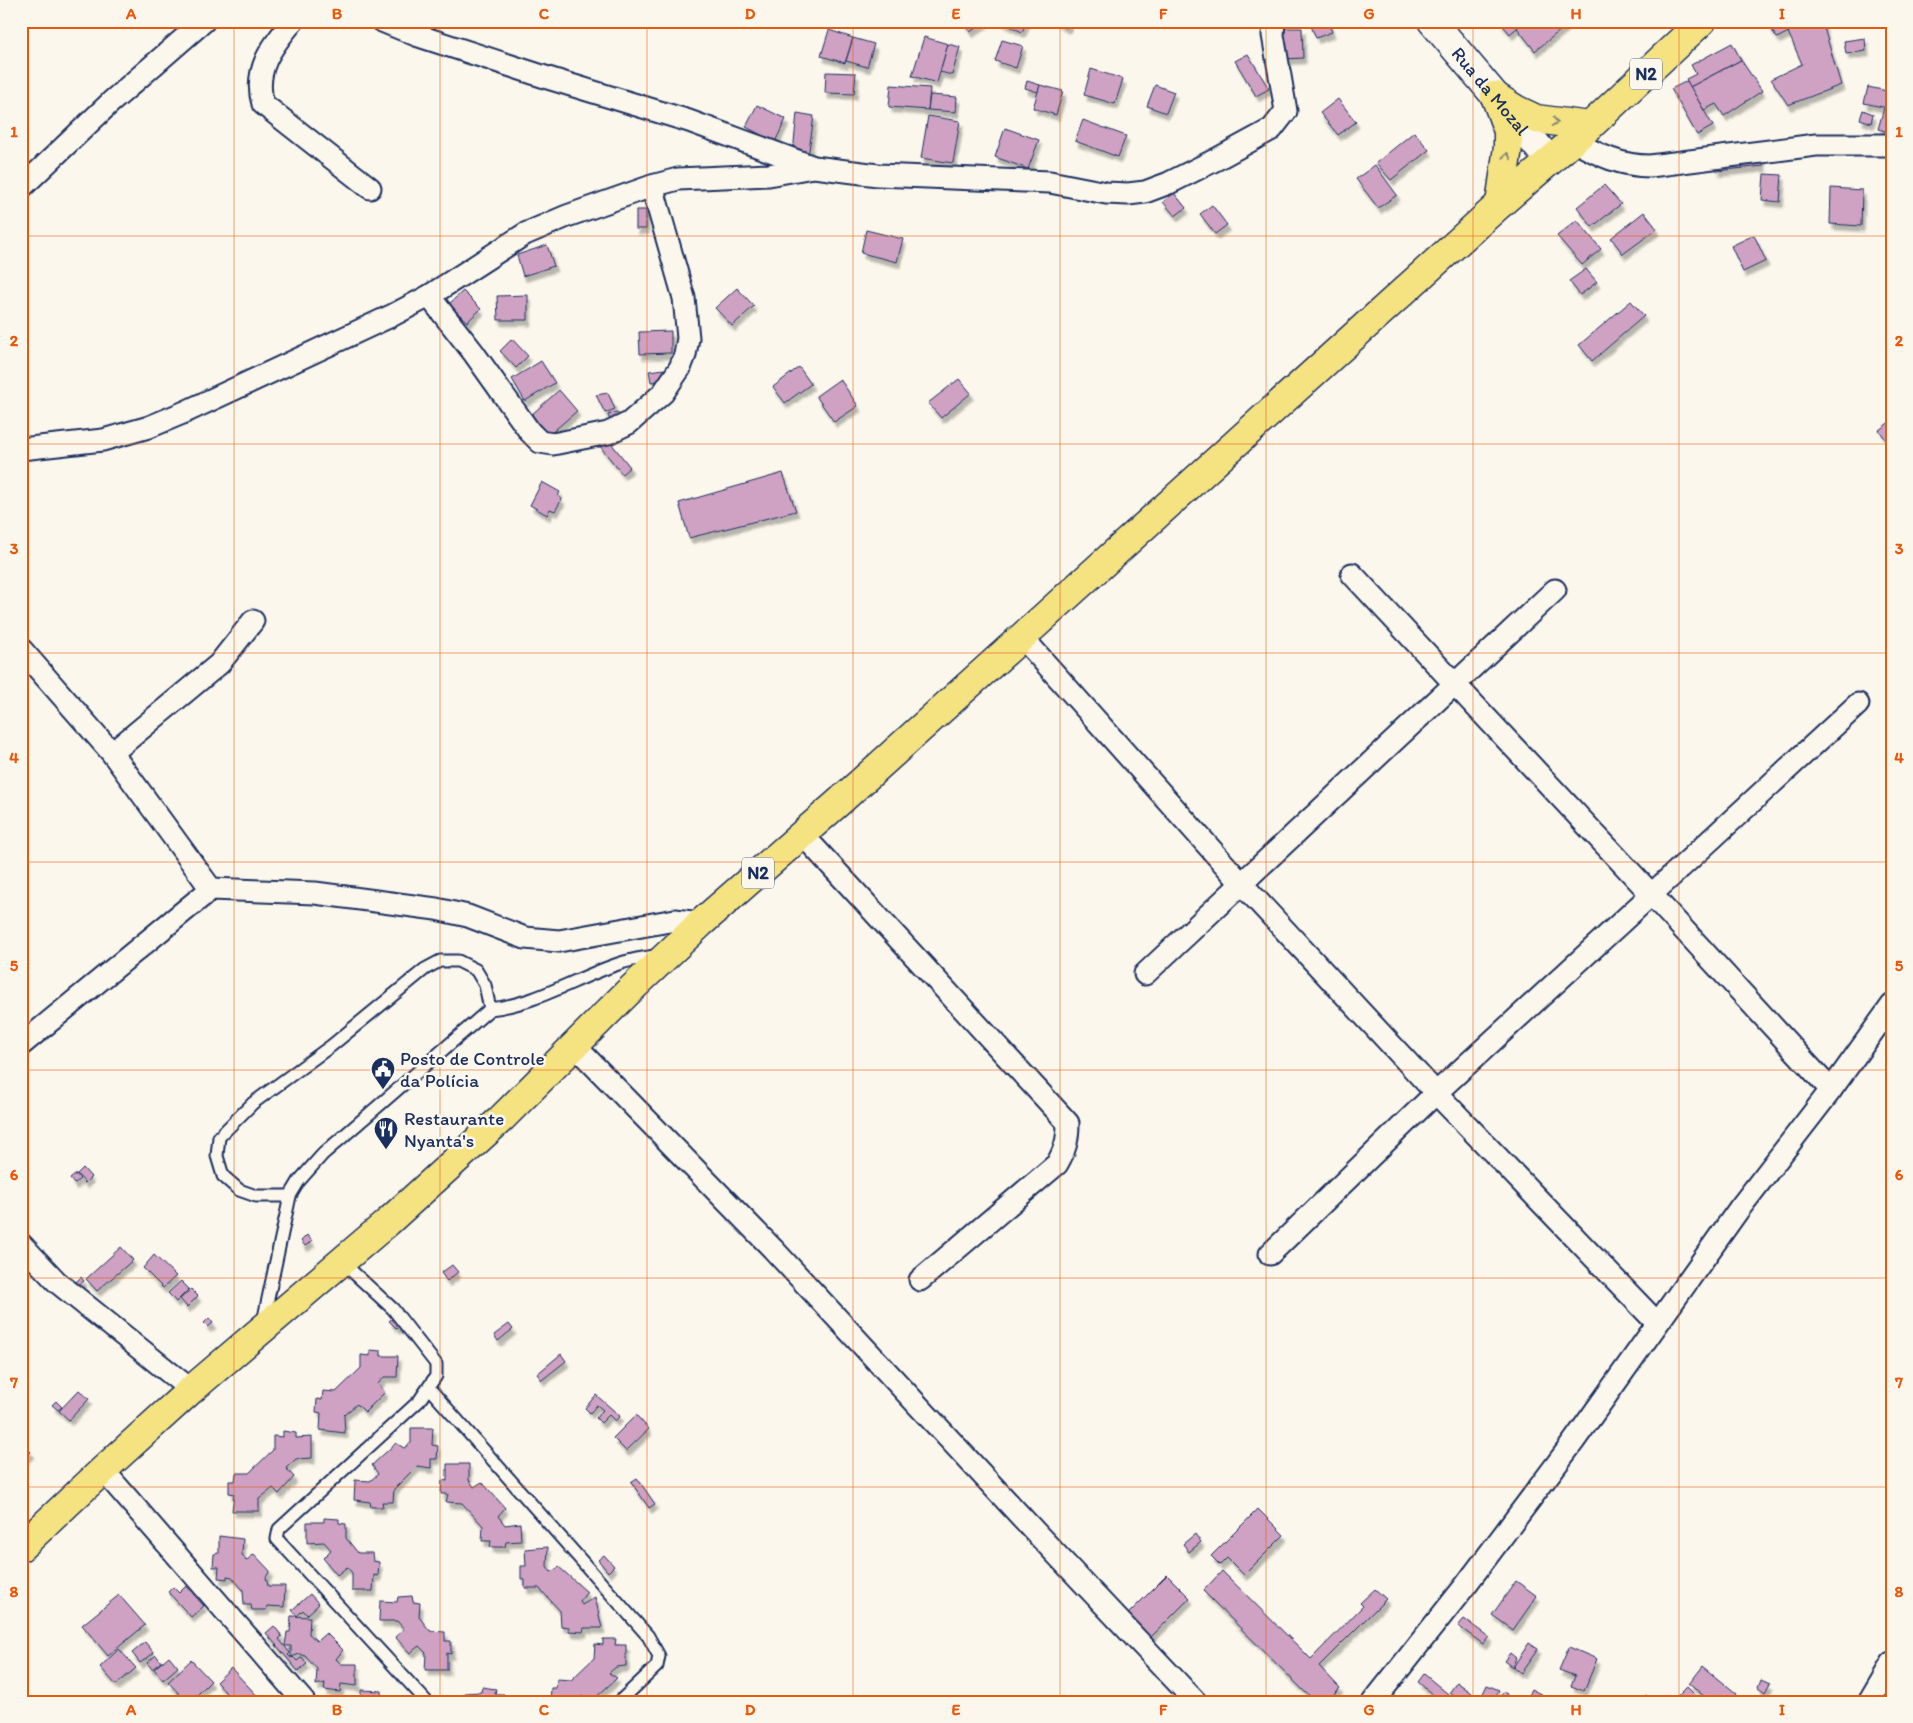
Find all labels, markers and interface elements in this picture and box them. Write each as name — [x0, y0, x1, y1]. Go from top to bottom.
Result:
text: A — [125, 4, 137, 23]
text: B — [332, 4, 343, 23]
text: C — [539, 4, 550, 23]
text: D — [745, 4, 756, 23]
text: E — [952, 4, 961, 23]
text: F — [1159, 4, 1168, 23]
text: G — [1363, 4, 1375, 23]
text: H — [1570, 4, 1582, 23]
text: I — [1779, 4, 1785, 23]
street label: Rua da Mozal — [1447, 42, 1535, 140]
road number: N2 — [1630, 59, 1662, 90]
one-way arrow — [1550, 117, 1559, 127]
text: 1 — [10, 122, 18, 141]
text: 1 — [1895, 122, 1903, 141]
one-way arrow — [1501, 152, 1512, 160]
text: 2 — [10, 331, 19, 350]
text: 2 — [1895, 331, 1904, 350]
text: 3 — [10, 539, 19, 558]
text: 3 — [1895, 539, 1904, 558]
text: 4 — [9, 748, 19, 767]
text: 4 — [1894, 748, 1904, 767]
road number: N2 — [742, 858, 774, 888]
text: 5 — [10, 956, 19, 975]
text: 5 — [1895, 956, 1904, 975]
place label: Posto de Controle da Polícia — [400, 1047, 545, 1092]
public building icon: Posto de Controle da Polícia — [370, 1056, 396, 1090]
place label: Restaurante Nyanta's — [404, 1107, 504, 1152]
restaurant icon: Restaurante Nyanta's — [373, 1116, 399, 1150]
text: 6 — [10, 1165, 19, 1184]
text: 6 — [1895, 1165, 1904, 1184]
text: 7 — [9, 1373, 18, 1392]
text: 7 — [1894, 1373, 1903, 1392]
text: 8 — [10, 1582, 19, 1601]
text: 8 — [1895, 1582, 1904, 1601]
text: A — [125, 1700, 137, 1719]
text: B — [332, 1700, 343, 1719]
text: C — [539, 1700, 550, 1719]
text: D — [745, 1700, 756, 1719]
text: E — [952, 1700, 961, 1719]
text: F — [1159, 1700, 1168, 1719]
text: G — [1363, 1700, 1375, 1719]
text: H — [1570, 1700, 1582, 1719]
text: I — [1779, 1700, 1785, 1719]

